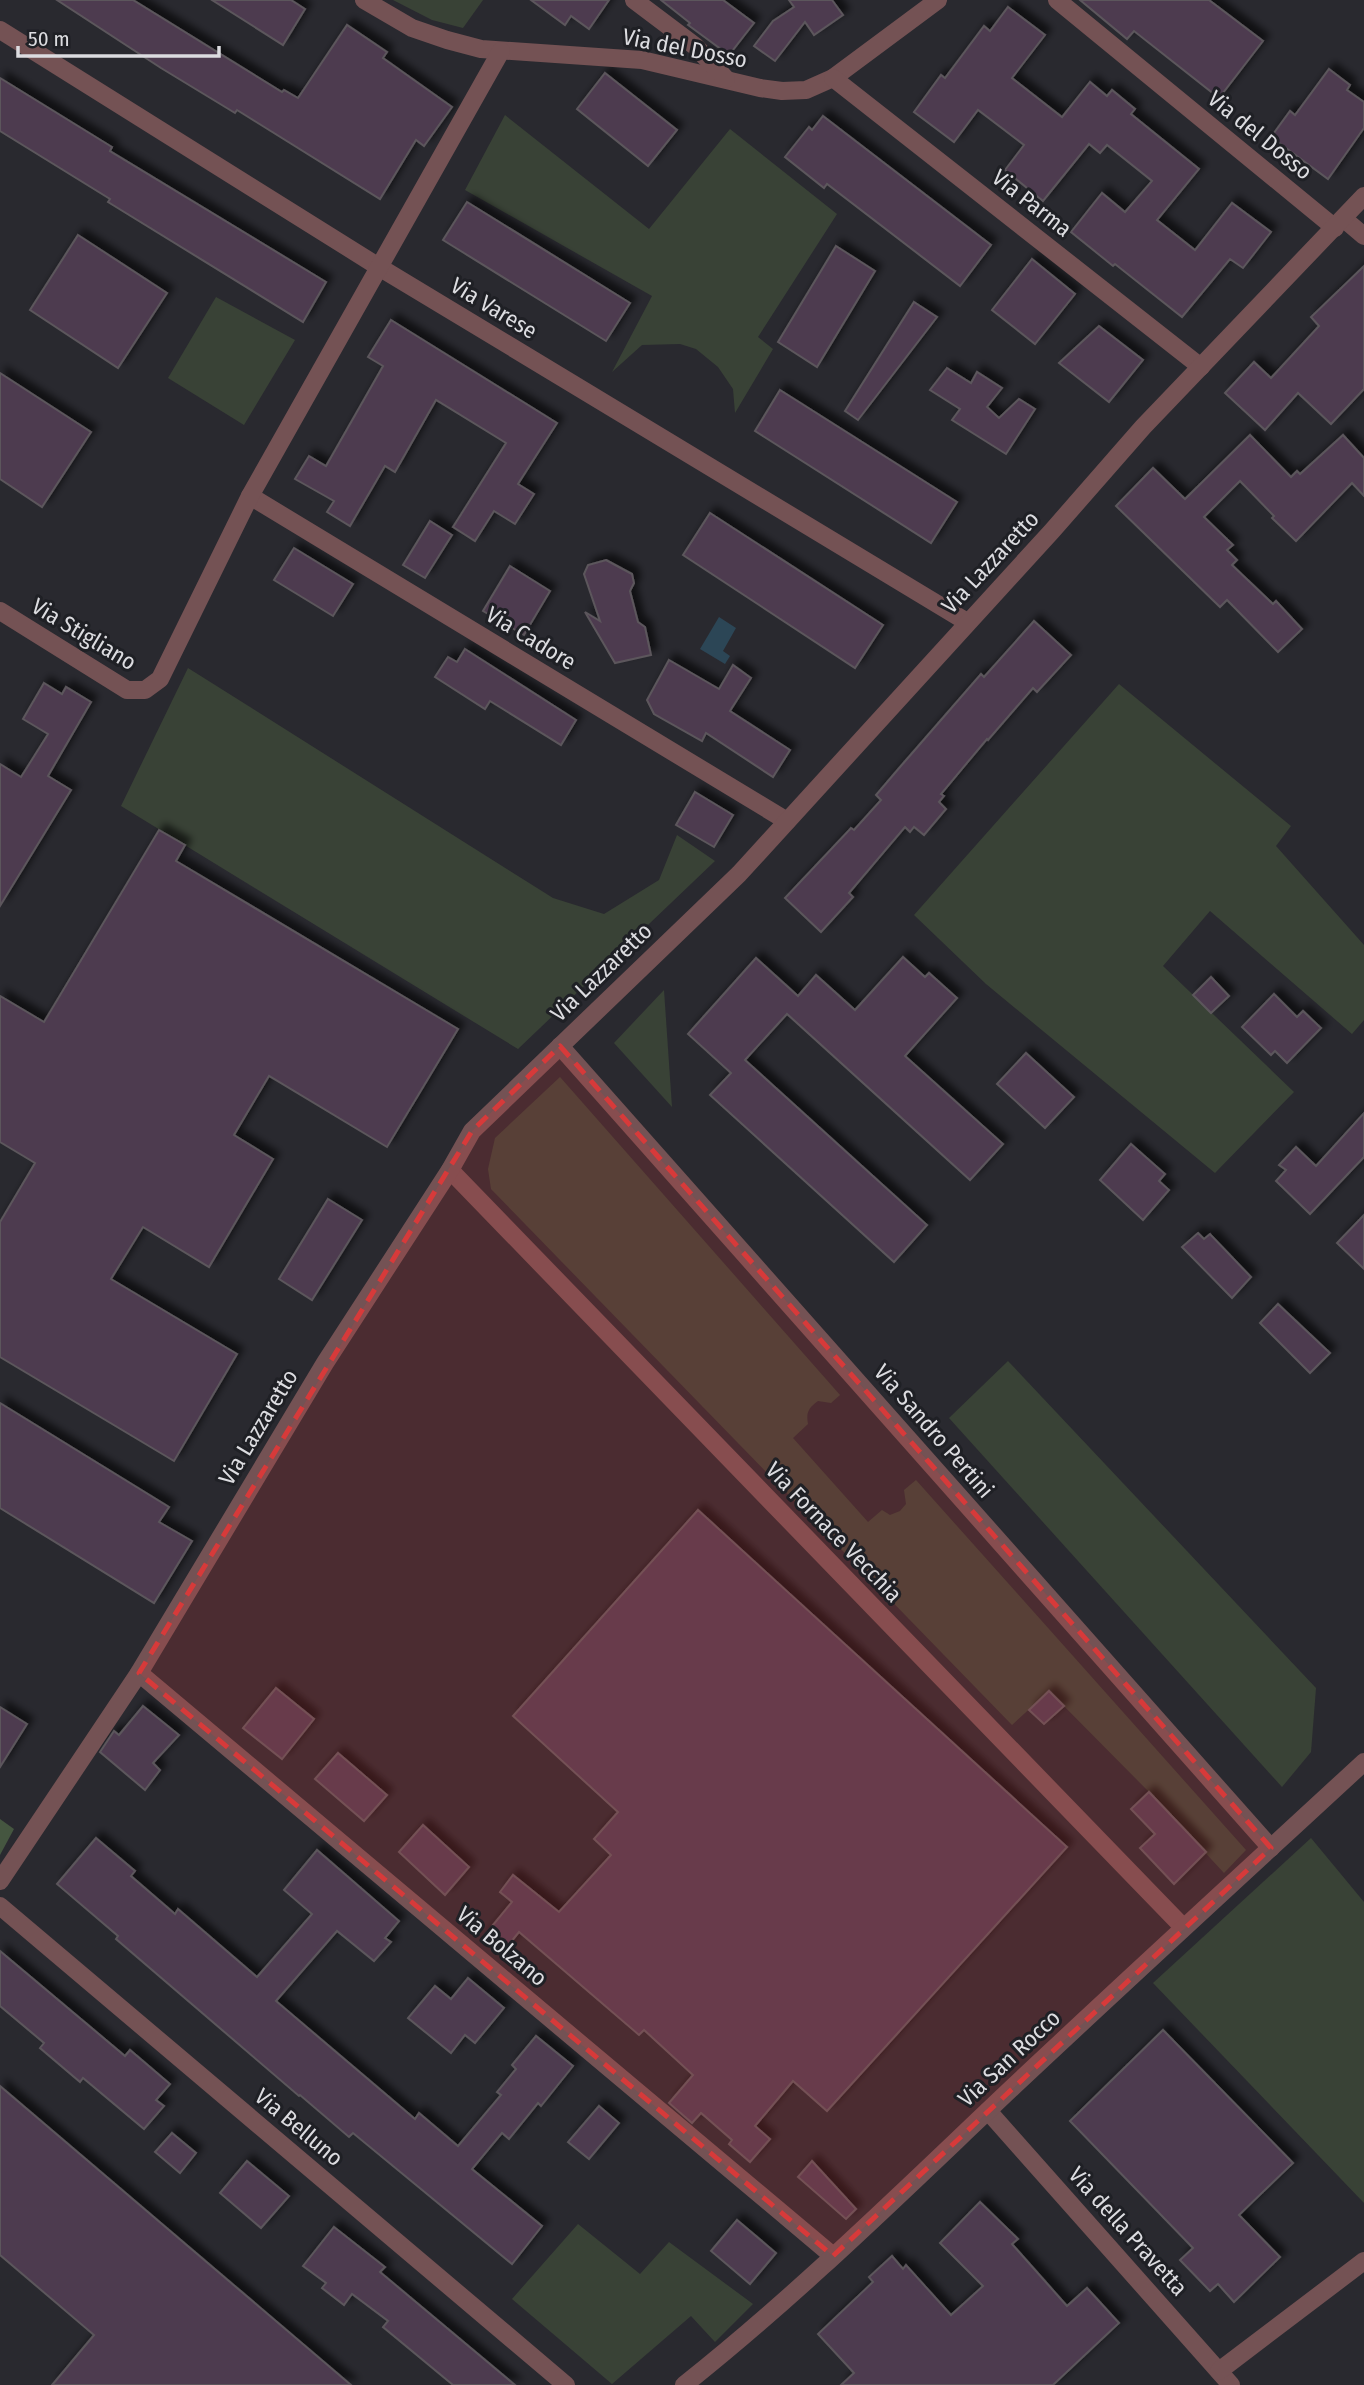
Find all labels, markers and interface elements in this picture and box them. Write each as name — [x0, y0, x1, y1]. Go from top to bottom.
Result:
scale bar — [18, 14, 219, 58]
street label: Via del Dosso — [620, 22, 750, 74]
text: 50 m — [28, 26, 70, 52]
street label: Via del Dosso — [1202, 84, 1318, 186]
street label: Via Parma — [987, 163, 1077, 243]
street label: Via Varese — [446, 271, 542, 345]
street label: Via Lazzaretto — [935, 505, 1045, 619]
street label: Via Stigliano — [27, 592, 141, 676]
street label: Via Cadore — [481, 600, 581, 676]
street label: Via Lazzaretto — [544, 917, 658, 1027]
street label: Via Sandro Pertini — [868, 1358, 1000, 1504]
street label: Via Lazzaretto — [212, 1364, 304, 1490]
street label: Via Fornace Vecchia — [760, 1456, 908, 1608]
street label: Via Bolzano — [451, 1900, 553, 1992]
street label: Via San Rocco — [952, 2004, 1066, 2112]
street label: Via Belluno — [249, 2082, 349, 2172]
street label: Via della Pravetta — [1063, 2161, 1193, 2301]

